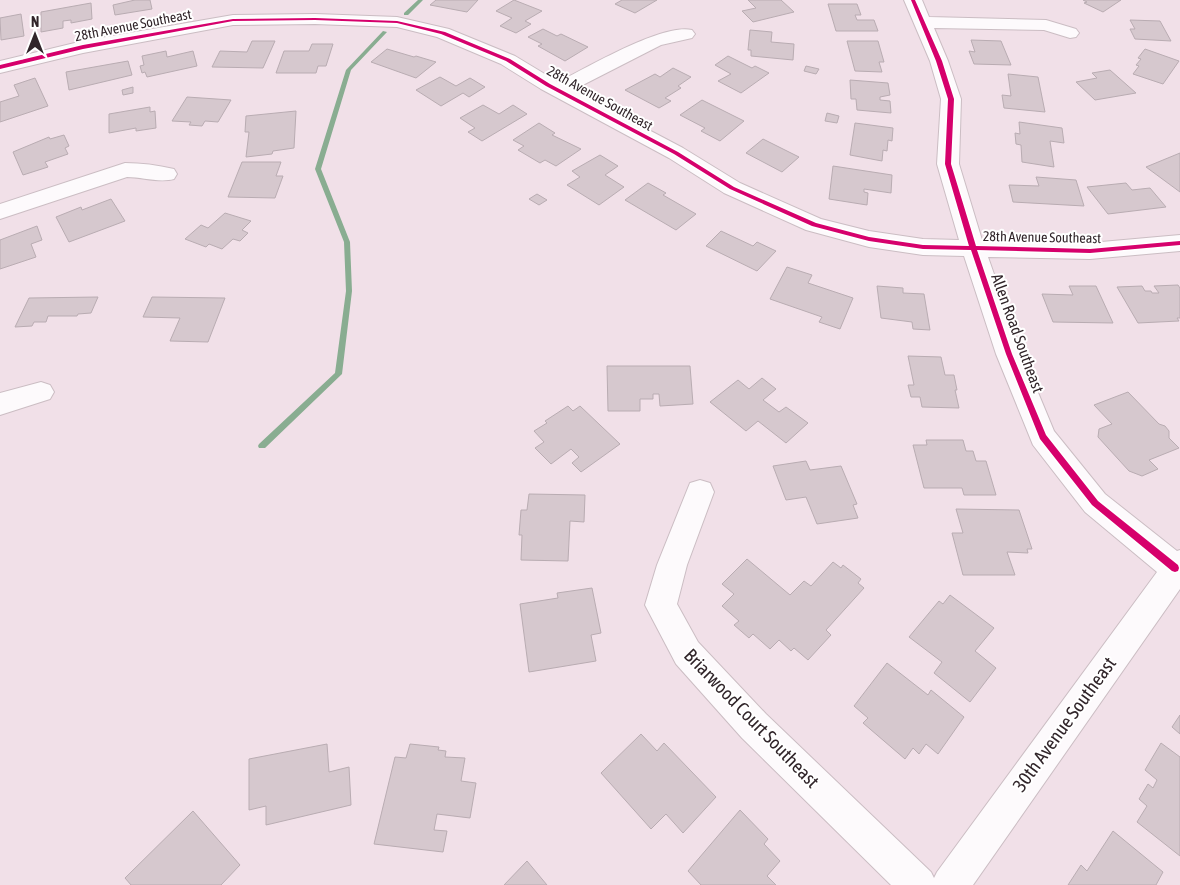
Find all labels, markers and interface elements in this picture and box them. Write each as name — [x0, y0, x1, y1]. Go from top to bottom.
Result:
street label: 28th Avenue Southeast — [73, 6, 193, 44]
north arrow — [10, 10, 60, 60]
text: N — [31, 14, 39, 30]
street label: 28th Avenue Southeast — [544, 62, 656, 134]
street label: 28th Avenue Southeast — [983, 228, 1101, 246]
street label: Allen Road Southeast — [988, 271, 1048, 395]
street label: Briarwood Court Southeast — [680, 644, 824, 792]
street label: 30th Avenue Southeast — [1008, 653, 1120, 795]

